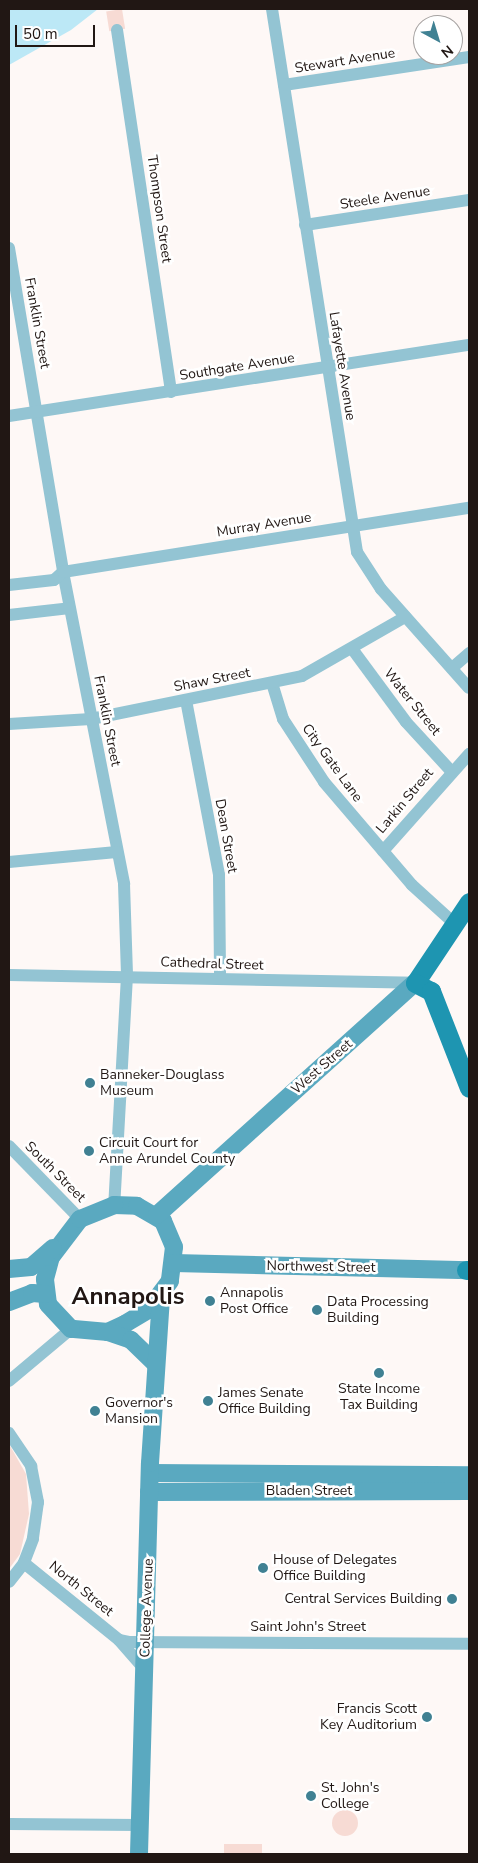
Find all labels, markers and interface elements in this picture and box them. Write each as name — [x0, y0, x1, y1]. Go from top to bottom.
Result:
scale bar — [18, 15, 98, 47]
north arrow — [413, 15, 463, 65]
text: 50 m — [23, 24, 58, 44]
text: N — [437, 41, 457, 62]
street label: Stewart Avenue — [294, 45, 396, 77]
street label: Thompson Street — [143, 154, 175, 264]
street label: Steele Avenue — [339, 183, 431, 213]
street label: Franklin Street — [21, 276, 53, 370]
street label: Lafayette Avenue — [325, 310, 359, 422]
street label: Southgate Avenue — [178, 350, 296, 384]
street label: Murray Avenue — [215, 509, 313, 541]
street label: Shaw Street — [172, 664, 252, 696]
street label: Water Street — [380, 665, 444, 739]
street label: Franklin Street — [90, 674, 124, 768]
street label: City Gate Lane — [298, 721, 366, 805]
street label: Larkin Street — [373, 765, 437, 837]
street label: Dean Street — [211, 798, 241, 874]
street label: Cathedral Street — [160, 954, 264, 974]
street label: West Street — [288, 1036, 356, 1098]
place label: Banneker-Douglass Museum — [100, 1067, 224, 1100]
marker: Banneker-Douglass Museum — [84, 1077, 96, 1089]
place label: Circuit Court for Anne Arundel County — [99, 1135, 235, 1168]
street label: South Street — [21, 1138, 89, 1206]
marker: Circuit Court for Anne Arundel County — [83, 1145, 95, 1157]
street label: Northwest Street — [266, 1258, 376, 1276]
district label: Annapolis — [72, 1283, 184, 1311]
place label: Annapolis Post Office — [220, 1285, 288, 1318]
place label: Data Processing Building — [327, 1294, 429, 1326]
marker: Annapolis Post Office — [204, 1295, 216, 1307]
marker: Data Processing Building — [311, 1304, 323, 1316]
marker: State Income Tax Building — [373, 1367, 385, 1379]
place label: State Income Tax Building — [338, 1381, 420, 1414]
place label: James Senate Office Building — [218, 1385, 311, 1418]
place label: Governor's Mansion — [105, 1395, 173, 1428]
marker: James Senate Office Building — [202, 1395, 214, 1407]
marker: Governor's Mansion — [89, 1405, 101, 1417]
street label: Bladen Street — [266, 1483, 352, 1499]
place label: House of Delegates Office Building — [273, 1552, 397, 1584]
street label: North Street — [45, 1558, 117, 1620]
street label: College Avenue — [137, 1558, 157, 1658]
marker: House of Delegates Office Building — [257, 1562, 269, 1574]
place label: Central Services Building — [284, 1591, 442, 1607]
marker: Central Services Building — [446, 1593, 458, 1605]
street label: Saint John's Street — [250, 1619, 366, 1635]
place label: Francis Scott Key Auditorium — [320, 1701, 417, 1734]
marker: Francis Scott Key Auditorium — [421, 1711, 433, 1723]
place label: St. John's College — [321, 1780, 380, 1812]
marker: St. John's College — [305, 1790, 317, 1802]

